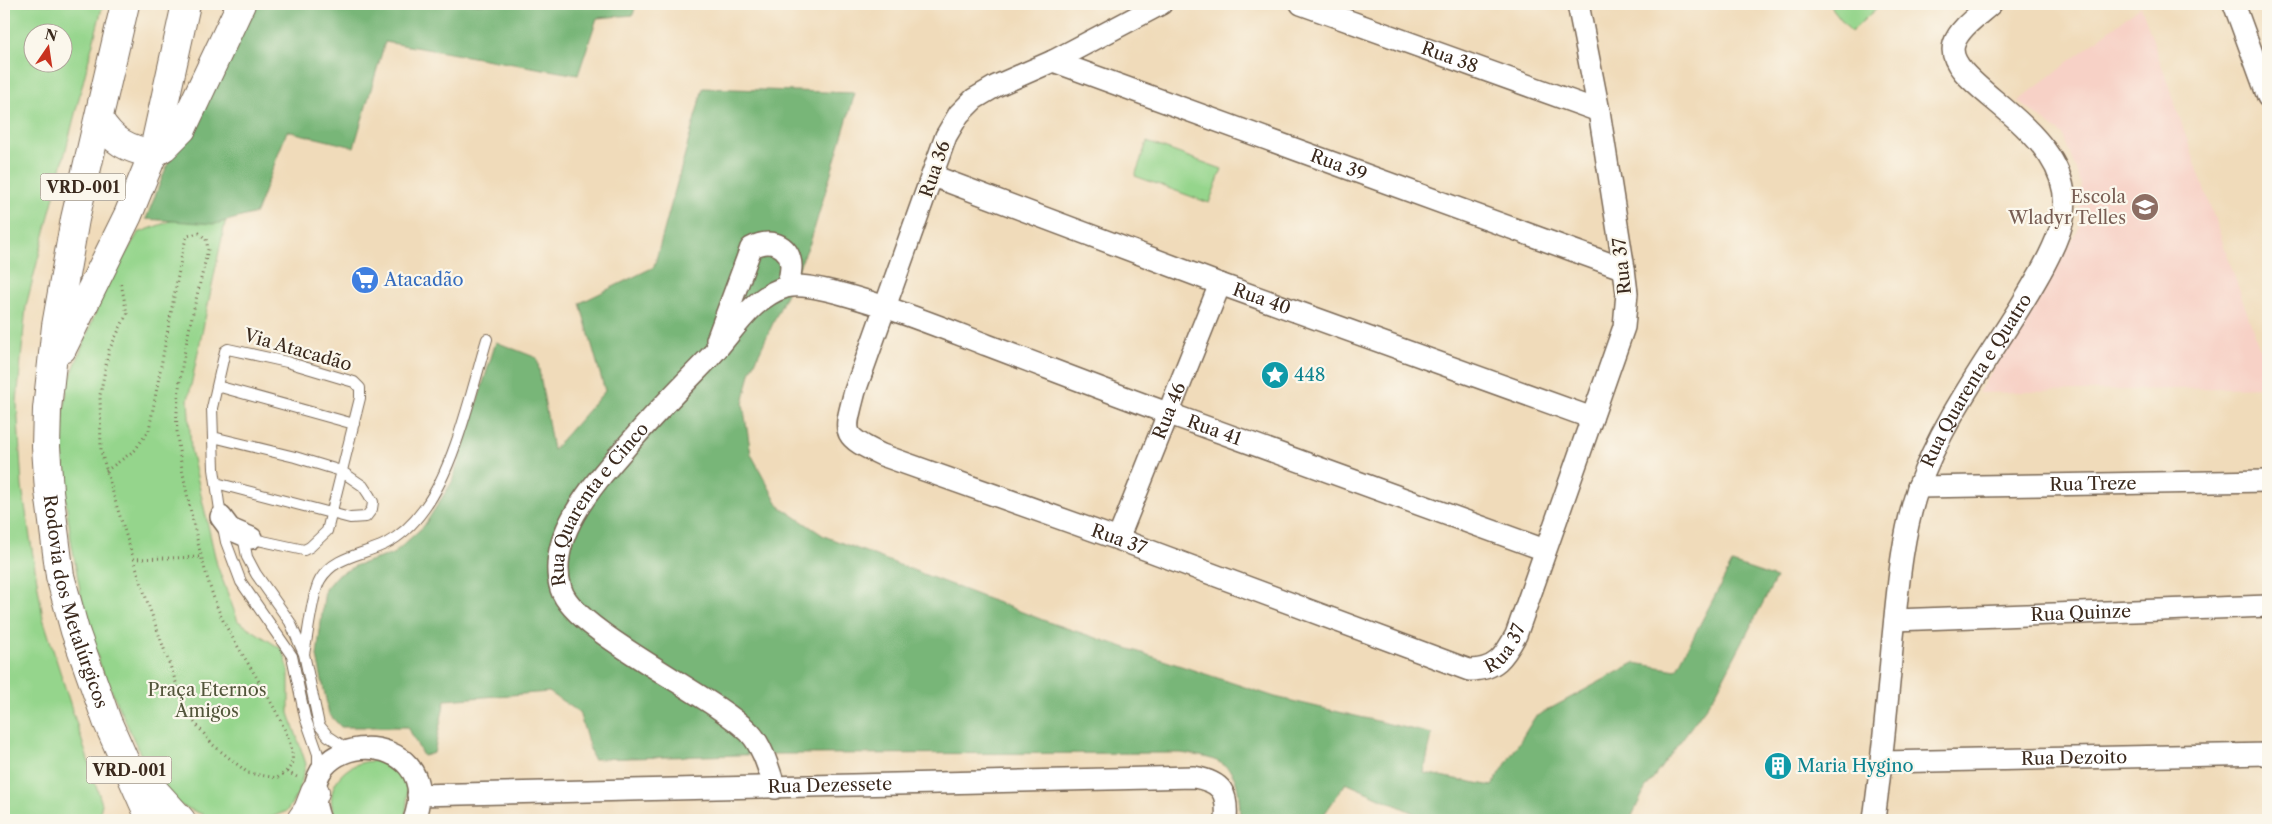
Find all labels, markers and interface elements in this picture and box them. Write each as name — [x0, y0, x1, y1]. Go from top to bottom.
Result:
north arrow — [22, 22, 72, 72]
text: N — [43, 25, 59, 45]
street label: Rua 38 — [1418, 37, 1481, 78]
street label: Rua 36 — [915, 138, 955, 200]
street label: Rua 39 — [1307, 145, 1370, 185]
road number: VRD-001 — [41, 173, 126, 200]
place label: Escola Wladyr Telles — [2007, 186, 2127, 229]
school or university icon: Escola Wladyr Telles — [2130, 192, 2160, 222]
street label: Rua 37 — [1608, 236, 1636, 296]
supermarket icon: Atacadão — [350, 265, 380, 295]
place label: Atacadão — [383, 269, 463, 291]
street label: Rua 40 — [1230, 278, 1294, 320]
street label: Rua Quarenta e Quatro — [1916, 290, 2036, 471]
street label: Via Atacadão — [241, 324, 354, 376]
place icon: 448 — [1260, 360, 1290, 390]
place label: 448 — [1294, 364, 1325, 386]
street label: Rua 46 — [1148, 379, 1190, 442]
street label: Rua 41 — [1184, 410, 1245, 450]
street label: Rua Quarenta e Cinco — [547, 418, 653, 588]
street label: Rua Treze — [2049, 472, 2137, 496]
street label: Rodovia dos Metalúrgicos — [39, 493, 113, 711]
street label: Rua 37 — [1088, 519, 1150, 560]
street label: Rua Quinze — [2030, 600, 2132, 626]
street label: Rua 37 — [1481, 621, 1530, 678]
park label: Praça Eternos Amigos — [147, 679, 267, 722]
street label: Rua Dezoito — [2021, 746, 2127, 770]
building icon: Maria Hygino — [1763, 751, 1793, 781]
place label: Maria Hygino — [1797, 755, 1914, 777]
road number: VRD-001 — [86, 756, 172, 784]
street label: Rua Dezessete — [767, 773, 892, 798]

